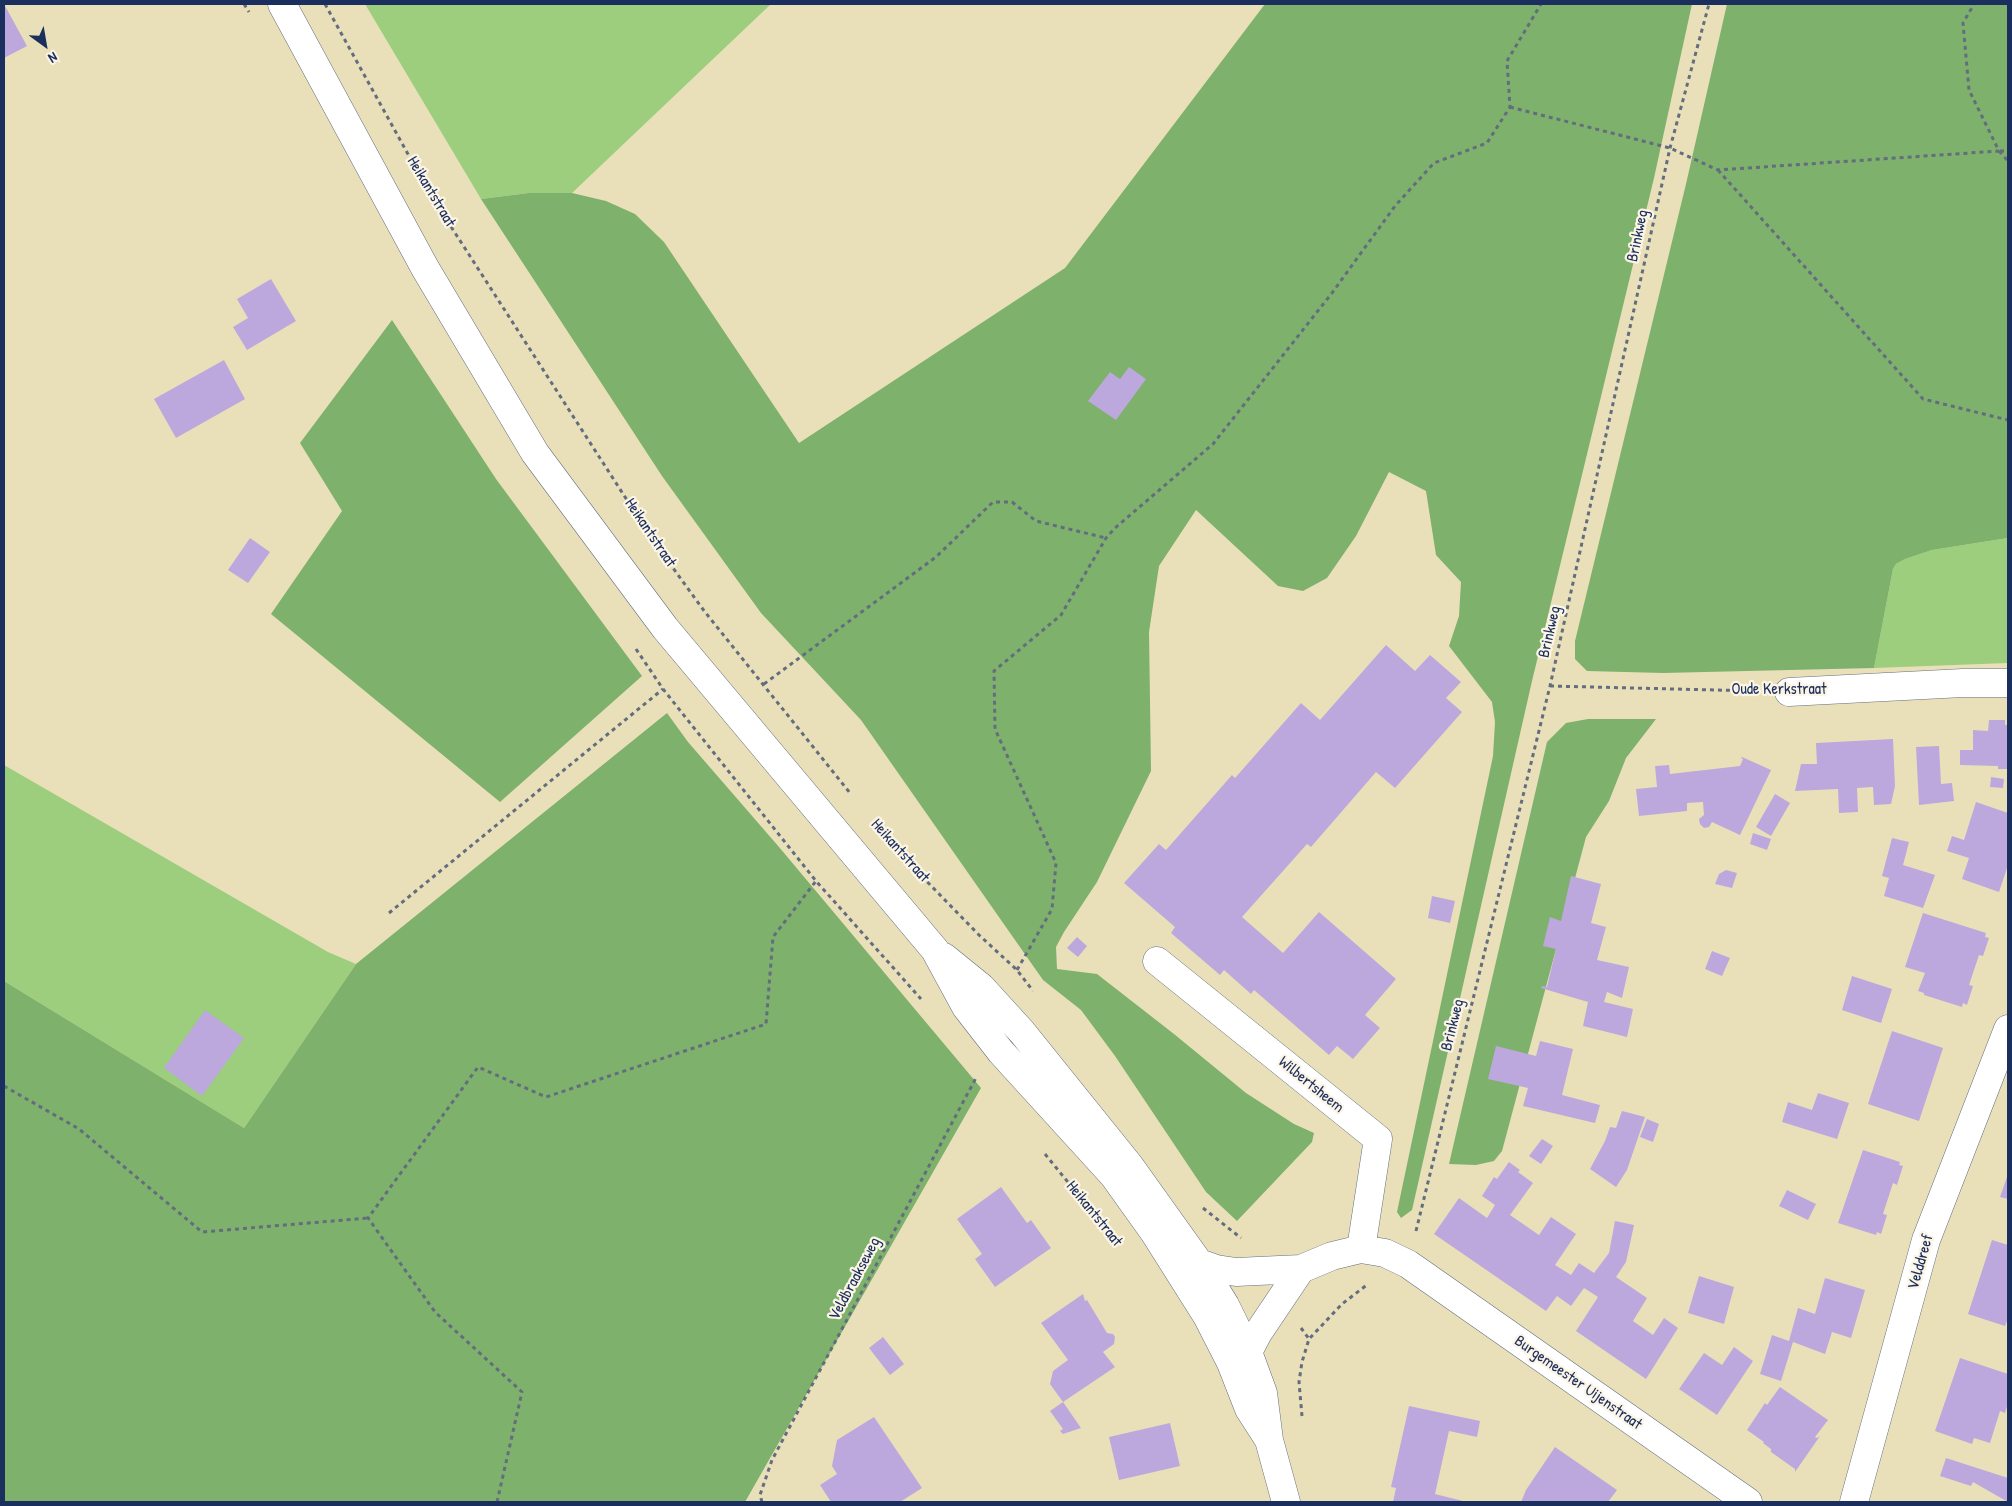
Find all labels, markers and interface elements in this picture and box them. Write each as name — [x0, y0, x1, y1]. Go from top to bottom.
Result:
north arrow — [20, 20, 70, 70]
text: N — [45, 48, 61, 68]
street label: Heikantstraat — [402, 153, 460, 231]
street label: Brinkweg — [1623, 208, 1653, 264]
street label: Heikantstraat — [620, 495, 680, 571]
street label: Brinkweg — [1535, 604, 1565, 660]
street label: Oude Kerkstraat — [1732, 680, 1826, 700]
street label: Heikantstraat — [866, 815, 934, 887]
street label: Brinkweg — [1437, 997, 1469, 1053]
street label: Wilbertsheem — [1274, 1053, 1348, 1117]
street label: Heikantstraat — [1062, 1177, 1126, 1251]
street label: Velddreef — [1904, 1232, 1938, 1292]
street label: Veldbraakseweg — [825, 1234, 885, 1324]
street label: Burgemeester Uijenstraat — [1511, 1332, 1645, 1434]

